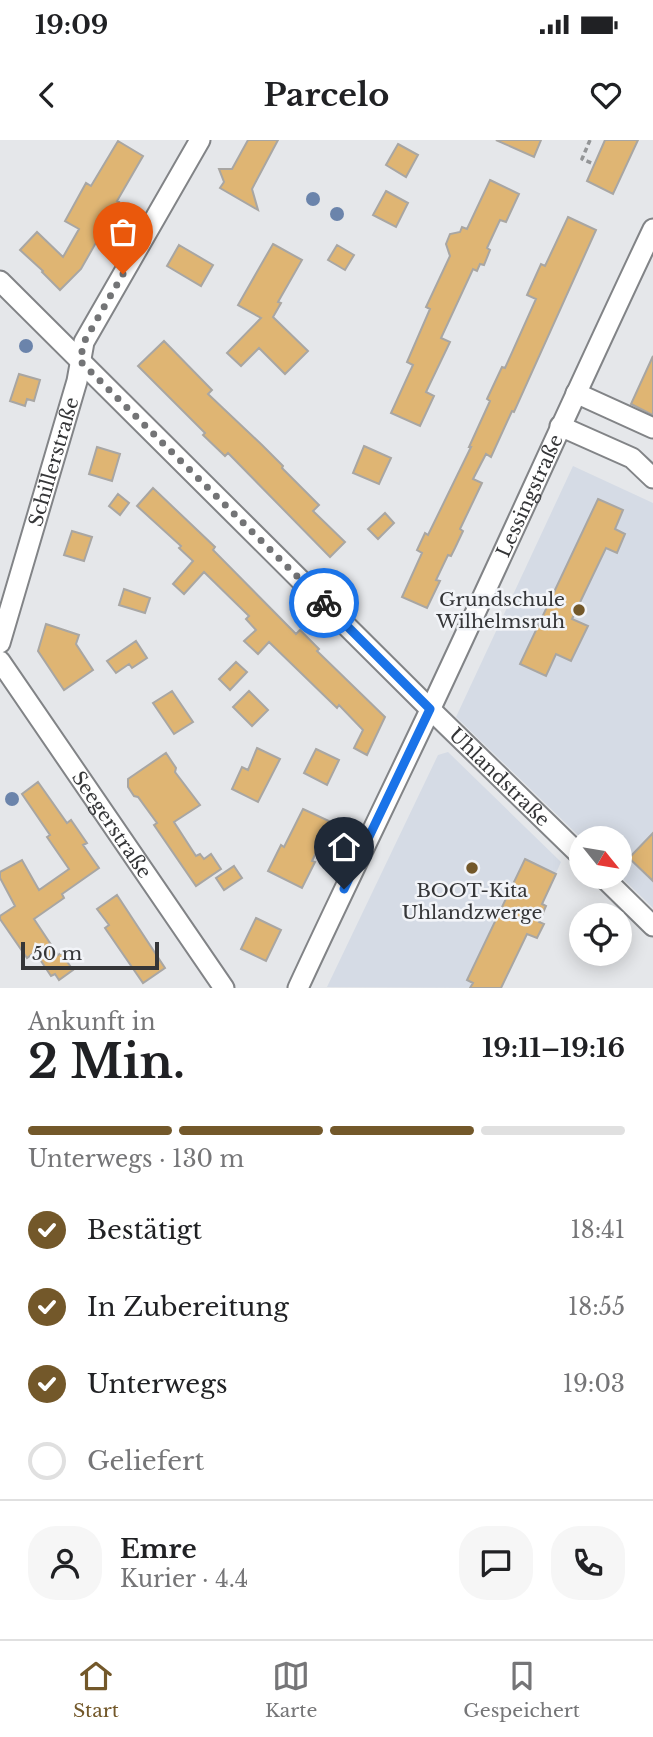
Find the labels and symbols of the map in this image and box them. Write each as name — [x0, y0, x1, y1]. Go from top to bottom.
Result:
pin — [93, 202, 153, 274]
street label: Schillerstraße — [24, 394, 84, 529]
street label: Lessingstraße — [492, 431, 568, 561]
courier — [289, 568, 359, 638]
place label: Grundschule Wilhelmsruh — [435, 588, 565, 633]
marker: Grundschule Wilhelmsruh — [571, 602, 587, 618]
street label: Uhlandstraße — [444, 723, 554, 831]
street label: Seegerstraße — [67, 767, 156, 883]
pin — [314, 817, 374, 889]
north arrow — [569, 826, 632, 889]
marker: BOOT-Kita Uhlandzwerge — [464, 860, 480, 876]
place label: BOOT-Kita Uhlandzwerge — [402, 879, 542, 924]
scale bar — [21, 939, 159, 971]

